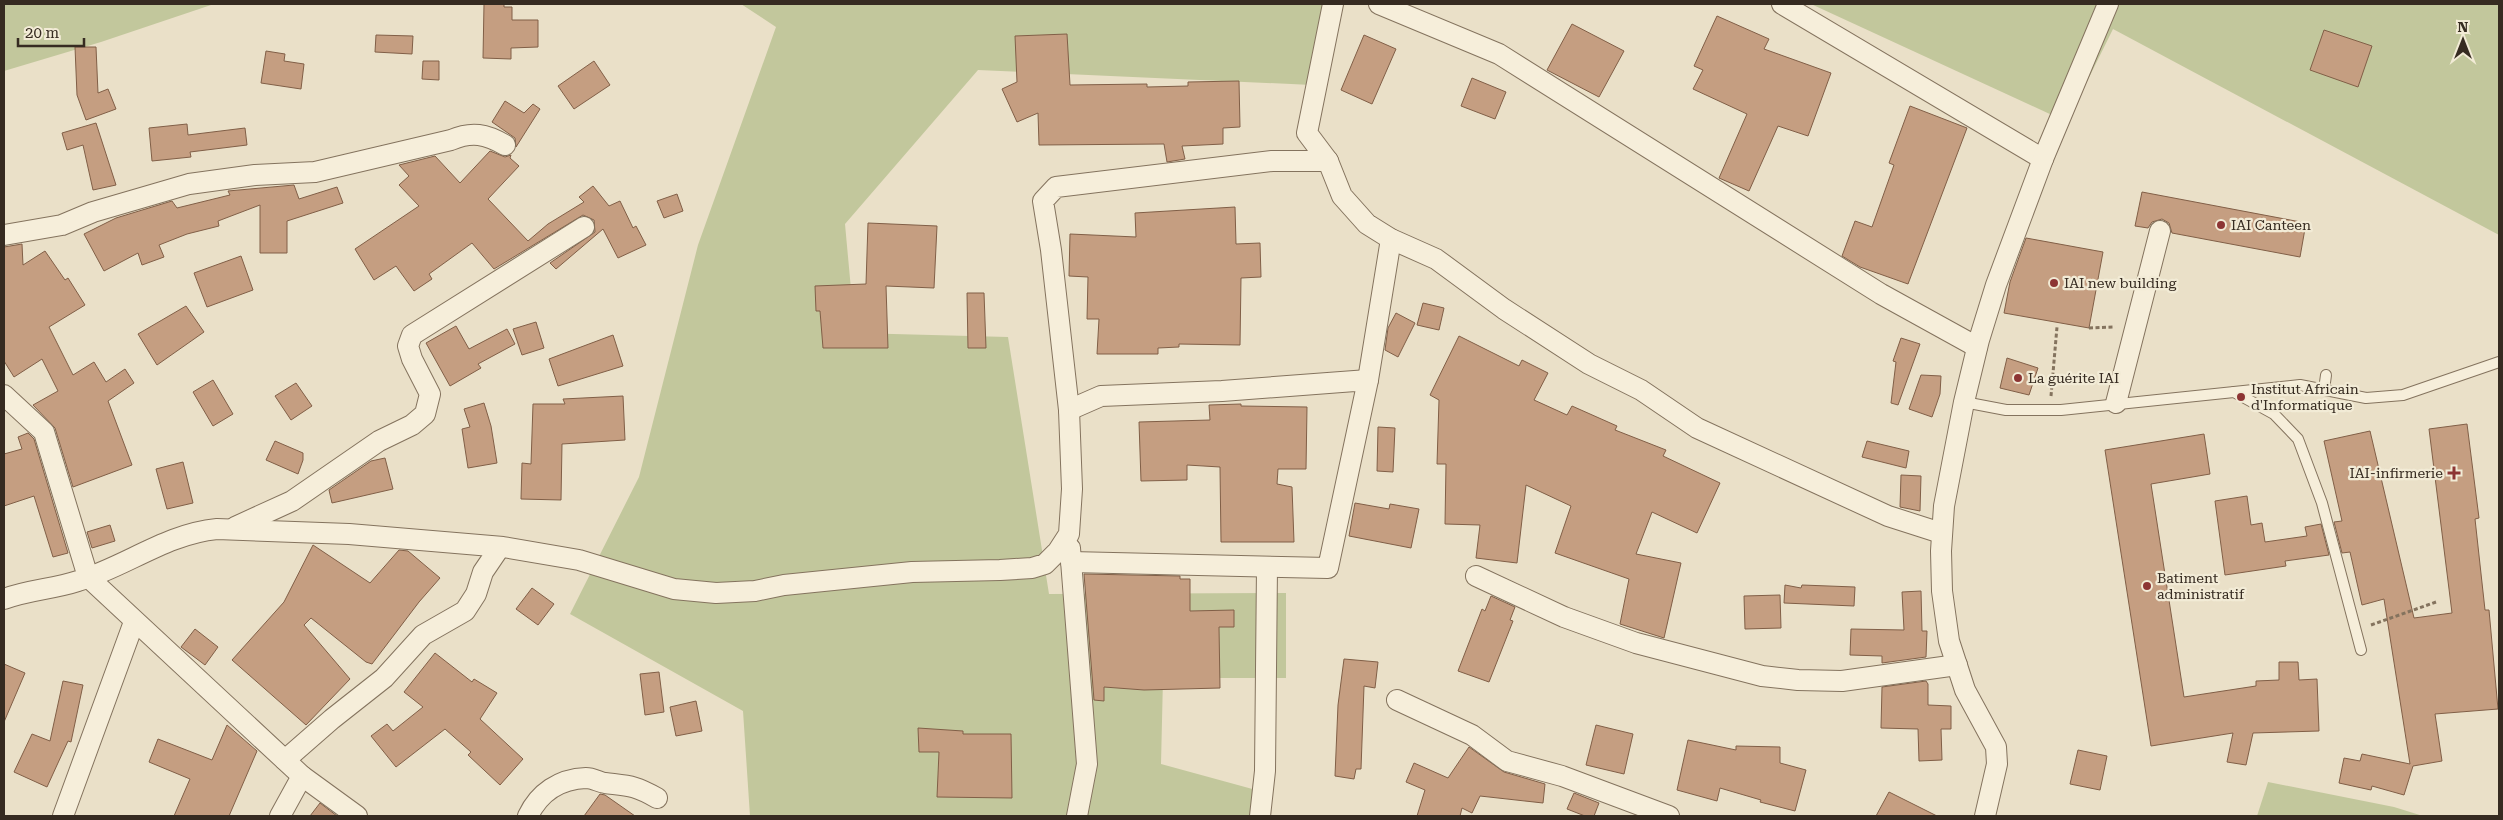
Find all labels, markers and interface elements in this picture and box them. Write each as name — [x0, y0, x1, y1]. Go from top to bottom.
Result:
scale bar — [18, 15, 84, 47]
north arrow — [2438, 15, 2488, 65]
text: N — [2458, 19, 2469, 35]
text: 20 m — [25, 24, 60, 42]
place label: IAI Canteen — [2231, 217, 2311, 233]
marker: IAI Canteen — [2215, 219, 2227, 231]
place label: IAI new building — [2064, 275, 2177, 291]
marker: IAI new building — [2048, 277, 2060, 289]
place label: La guérite IAI — [2028, 370, 2119, 386]
marker: La guérite IAI — [2012, 372, 2024, 384]
place label: Institut Africain d'Informatique — [2251, 381, 2359, 413]
marker: Institut Africain d'Informatique — [2235, 391, 2247, 403]
place label: IAI-infirmerie — [2349, 465, 2443, 481]
marker: IAI-infirmerie — [2447, 466, 2461, 480]
place label: Batiment administratif — [2157, 570, 2245, 602]
marker: Batiment administratif — [2141, 580, 2153, 592]

